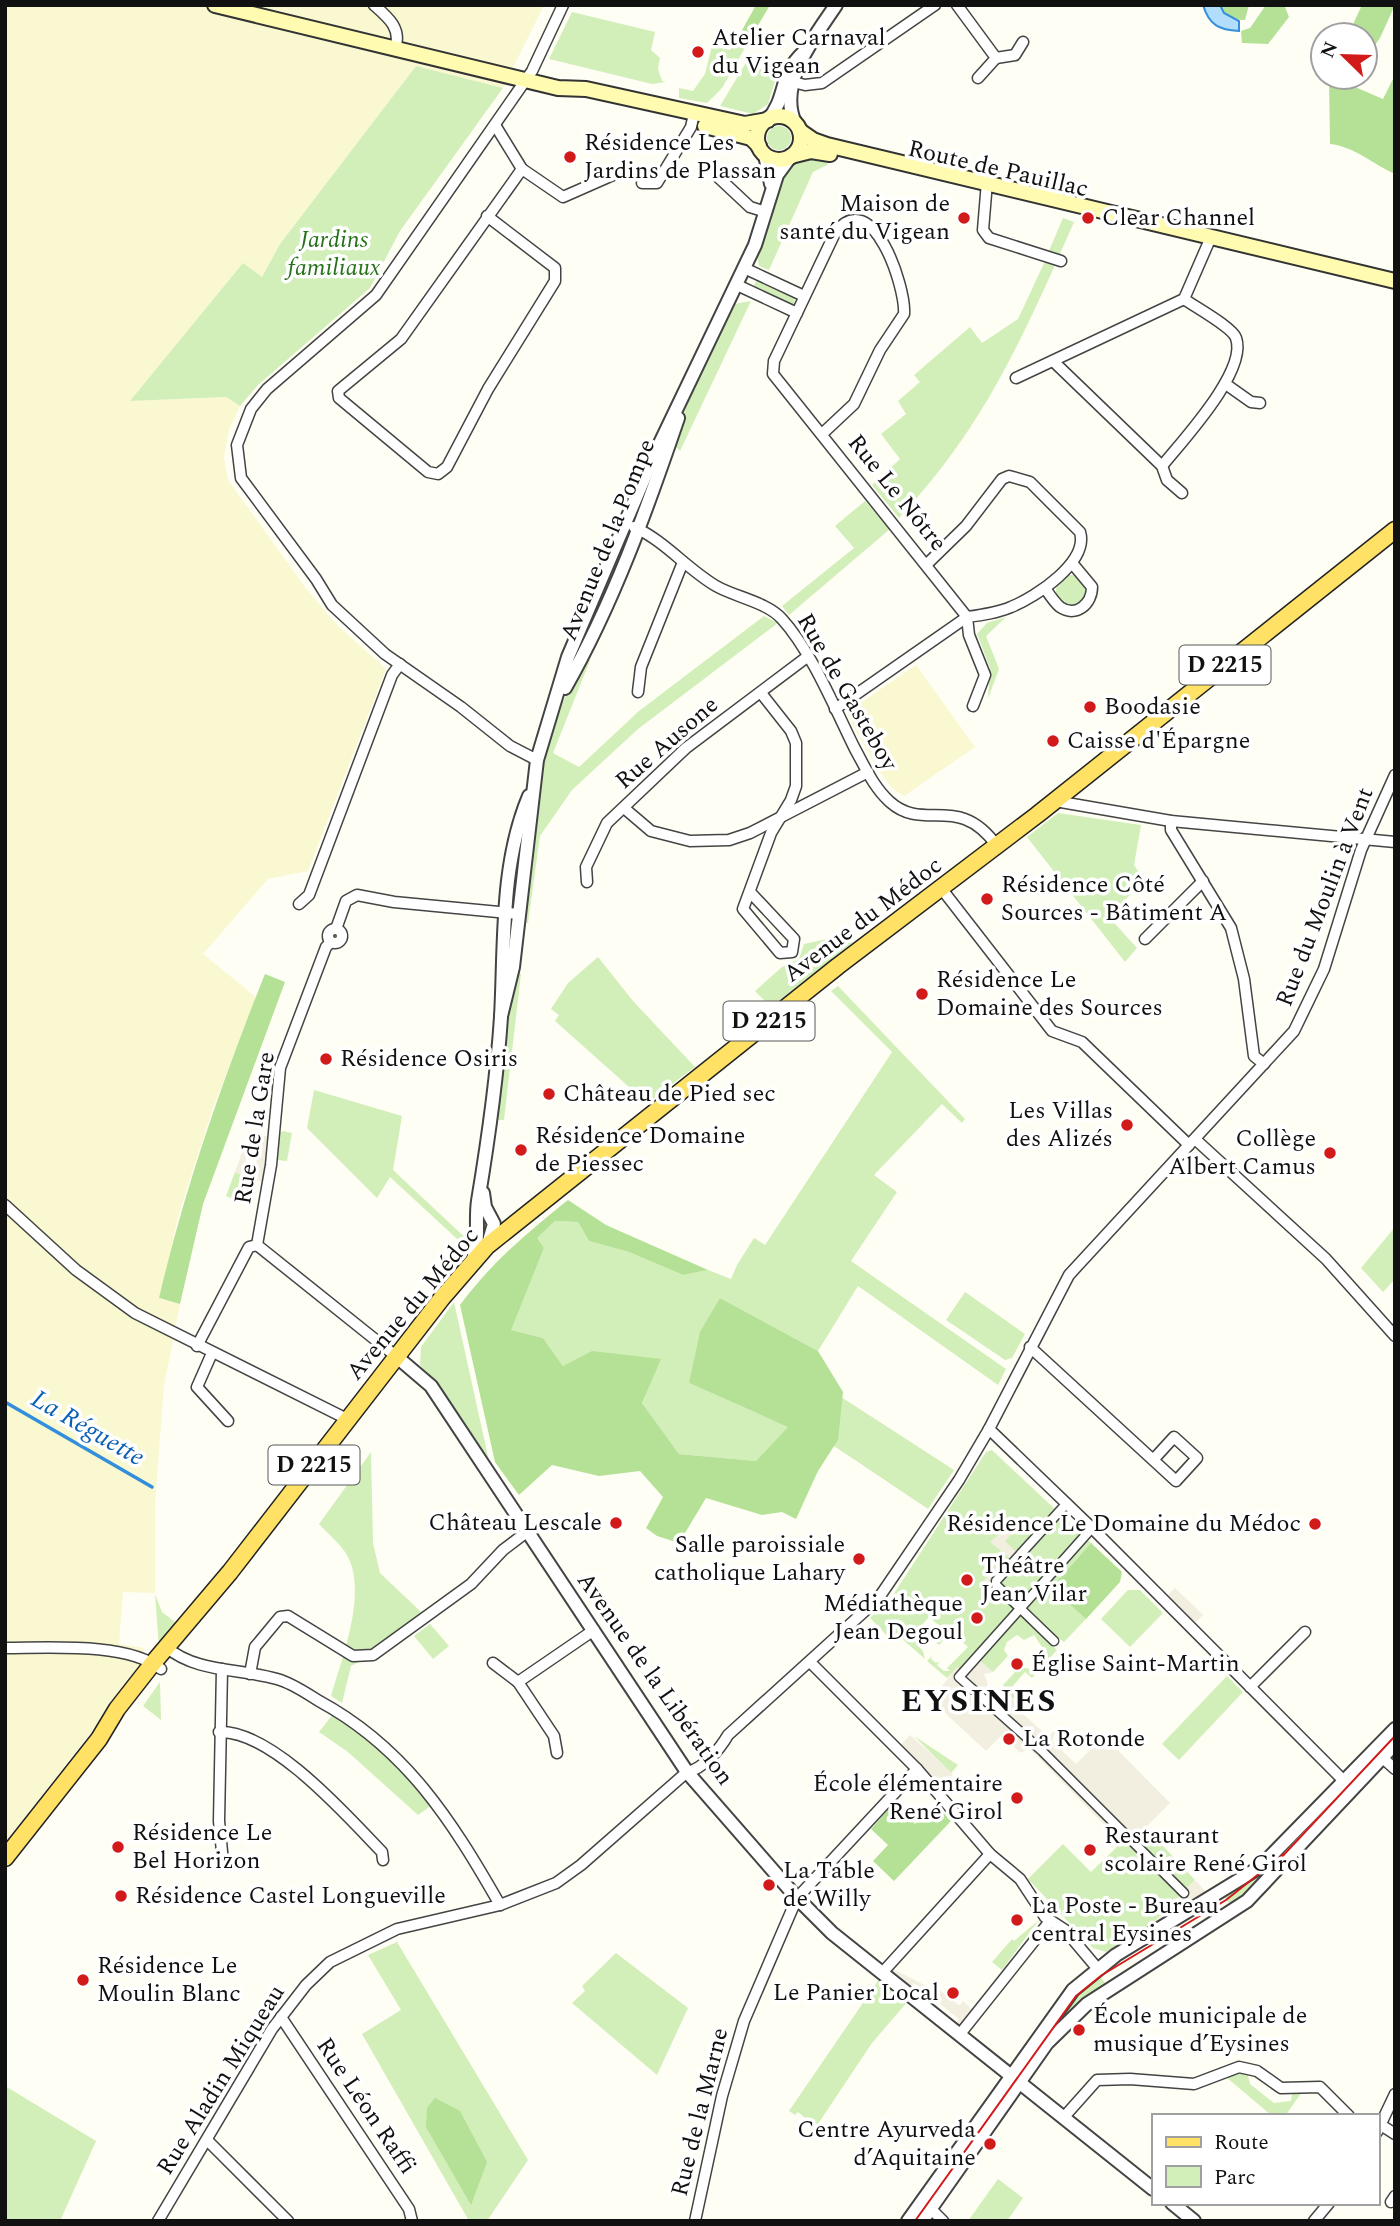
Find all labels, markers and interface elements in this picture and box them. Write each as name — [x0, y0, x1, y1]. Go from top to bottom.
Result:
place label: Atelier Carnaval du Vigean — [712, 20, 886, 84]
north arrow — [1309, 21, 1379, 91]
text: N — [1313, 37, 1346, 63]
marker: Atelier Carnaval du Vigean — [690, 44, 706, 60]
place label: Résidence Les Jardins de Plassan — [584, 125, 777, 189]
street label: Route de Pauillac — [904, 131, 1092, 207]
marker: Résidence Les Jardins de Plassan — [562, 149, 578, 165]
place label: Maison de santé du Vigean — [779, 186, 950, 250]
place label: Clear Channel — [1102, 200, 1255, 236]
marker: Maison de santé du Vigean — [956, 210, 972, 226]
marker: Clear Channel — [1080, 210, 1096, 226]
park label: Jardins familiaux — [283, 222, 381, 286]
street label: Rue Le Nôtre — [838, 427, 956, 559]
street label: Avenue de la Pompe — [551, 434, 665, 646]
street label: Rue de Gasteboy — [787, 607, 907, 779]
road number: D 2215 — [1180, 646, 1270, 684]
street label: Rue Ausone — [607, 688, 727, 798]
place label: Boodasie — [1104, 689, 1201, 725]
marker: Boodasie — [1082, 699, 1098, 715]
place label: Caisse d'Épargne — [1067, 723, 1250, 759]
marker: Caisse d'Épargne — [1045, 733, 1061, 749]
street label: Rue du Moulin à Vent — [1267, 782, 1383, 1012]
street label: Avenue du Médoc — [776, 848, 950, 992]
place label: Résidence Côté Sources - Bâtiment A — [1001, 867, 1227, 931]
marker: Résidence Côté Sources - Bâtiment A — [979, 891, 995, 907]
place label: Résidence Le Domaine des Sources — [936, 962, 1163, 1026]
marker: Résidence Le Domaine des Sources — [914, 986, 930, 1002]
road number: D 2215 — [724, 1002, 814, 1040]
place label: Résidence Osiris — [340, 1041, 518, 1077]
street label: Rue de la Gare — [225, 1049, 285, 1207]
marker: Résidence Osiris — [318, 1051, 334, 1067]
place label: Château de Pied sec — [563, 1076, 776, 1112]
marker: Château de Pied sec — [541, 1086, 557, 1102]
place label: Les Villas des Alizés — [1006, 1093, 1113, 1157]
marker: Les Villas des Alizés — [1119, 1117, 1135, 1133]
place label: Résidence Domaine de Piessec — [535, 1118, 745, 1182]
place label: Collège Albert Camus — [1168, 1121, 1316, 1185]
marker: Résidence Domaine de Piessec — [513, 1142, 529, 1158]
marker: Collège Albert Camus — [1322, 1145, 1338, 1161]
street label: Avenue du Médoc — [338, 1219, 488, 1389]
water label: La Réguette — [23, 1379, 153, 1477]
road number: D 2215 — [268, 1446, 360, 1484]
place label: Château Lescale — [429, 1505, 602, 1541]
place label: Résidence Le Domaine du Médoc — [946, 1506, 1301, 1542]
marker: Château Lescale — [608, 1515, 624, 1531]
marker: Résidence Le Domaine du Médoc — [1307, 1516, 1323, 1532]
place label: Salle paroissiale catholique Lahary — [654, 1527, 846, 1591]
place label: Théâtre Jean Vilar — [981, 1548, 1087, 1612]
marker: Salle paroissiale catholique Lahary — [851, 1551, 867, 1567]
street label: Avenue de la Libération — [568, 1565, 742, 1793]
marker: Théâtre Jean Vilar — [959, 1572, 975, 1588]
place label: Médiathèque Jean Degoul — [823, 1586, 963, 1650]
marker: Médiathèque Jean Degoul — [969, 1610, 985, 1626]
place label: Église Saint-Martin — [1031, 1646, 1240, 1682]
marker: Église Saint-Martin — [1009, 1656, 1025, 1672]
district label: EYSINES — [900, 1677, 1058, 1726]
place label: La Rotonde — [1023, 1721, 1145, 1757]
marker: La Rotonde — [1001, 1731, 1017, 1747]
place label: École élémentaire René Girol — [813, 1766, 1003, 1830]
marker: École élémentaire René Girol — [1009, 1790, 1025, 1806]
place label: Résidence Le Bel Horizon — [132, 1815, 272, 1879]
place label: Restaurant scolaire René Girol — [1104, 1818, 1307, 1882]
marker: Résidence Le Bel Horizon — [110, 1839, 126, 1855]
marker: Restaurant scolaire René Girol — [1082, 1842, 1098, 1858]
place label: La Table de Willy — [783, 1853, 875, 1917]
marker: La Table de Willy — [761, 1877, 777, 1893]
place label: Résidence Castel Longueville — [135, 1878, 446, 1914]
marker: Résidence Castel Longueville — [113, 1888, 129, 1904]
place label: La Poste - Bureau central Eysines — [1031, 1888, 1219, 1952]
marker: La Poste - Bureau central Eysines — [1009, 1912, 1025, 1928]
place label: Résidence Le Moulin Blanc — [97, 1948, 241, 2012]
marker: Résidence Le Moulin Blanc — [75, 1972, 91, 1988]
place label: Le Panier Local — [773, 1975, 939, 2011]
street label: Rue Aladin Miqueau — [148, 1978, 294, 2182]
marker: Le Panier Local — [945, 1985, 961, 2001]
place label: École municipale de musique d’Eysines — [1093, 1998, 1307, 2062]
marker: École municipale de musique d’Eysines — [1071, 2022, 1087, 2038]
street label: Rue de la Marne — [662, 2024, 738, 2200]
street label: Rue Léon Raffi — [307, 2030, 425, 2182]
place label: Centre Ayurveda d’Aquitaine — [797, 2112, 976, 2176]
legend — [1152, 2114, 1379, 2205]
text: Route — [1214, 2127, 1269, 2159]
marker: Centre Ayurveda d’Aquitaine — [982, 2136, 998, 2152]
text: Parc — [1214, 2162, 1256, 2194]

